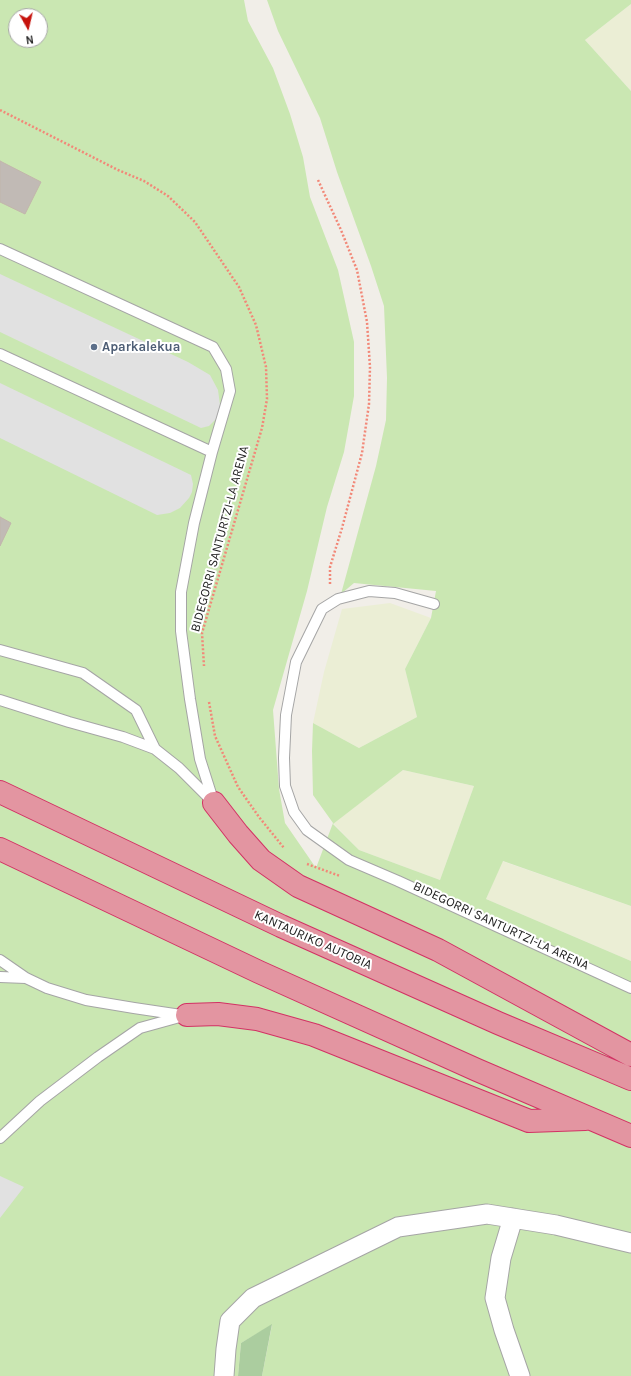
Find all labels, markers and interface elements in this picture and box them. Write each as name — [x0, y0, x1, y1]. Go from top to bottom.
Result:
north arrow — [8, 8, 48, 48]
text: N — [25, 32, 34, 46]
place label: Aparkalekua — [102, 339, 180, 355]
marker: Aparkalekua — [89, 342, 99, 352]
street label: BIDEGORRI SANTURTZI-LA ARENA — [188, 444, 252, 634]
street label: BIDEGORRI SANTURTZI-LA ARENA — [411, 878, 591, 974]
street label: KANTAURIKO AUTOBIA — [252, 907, 374, 973]

